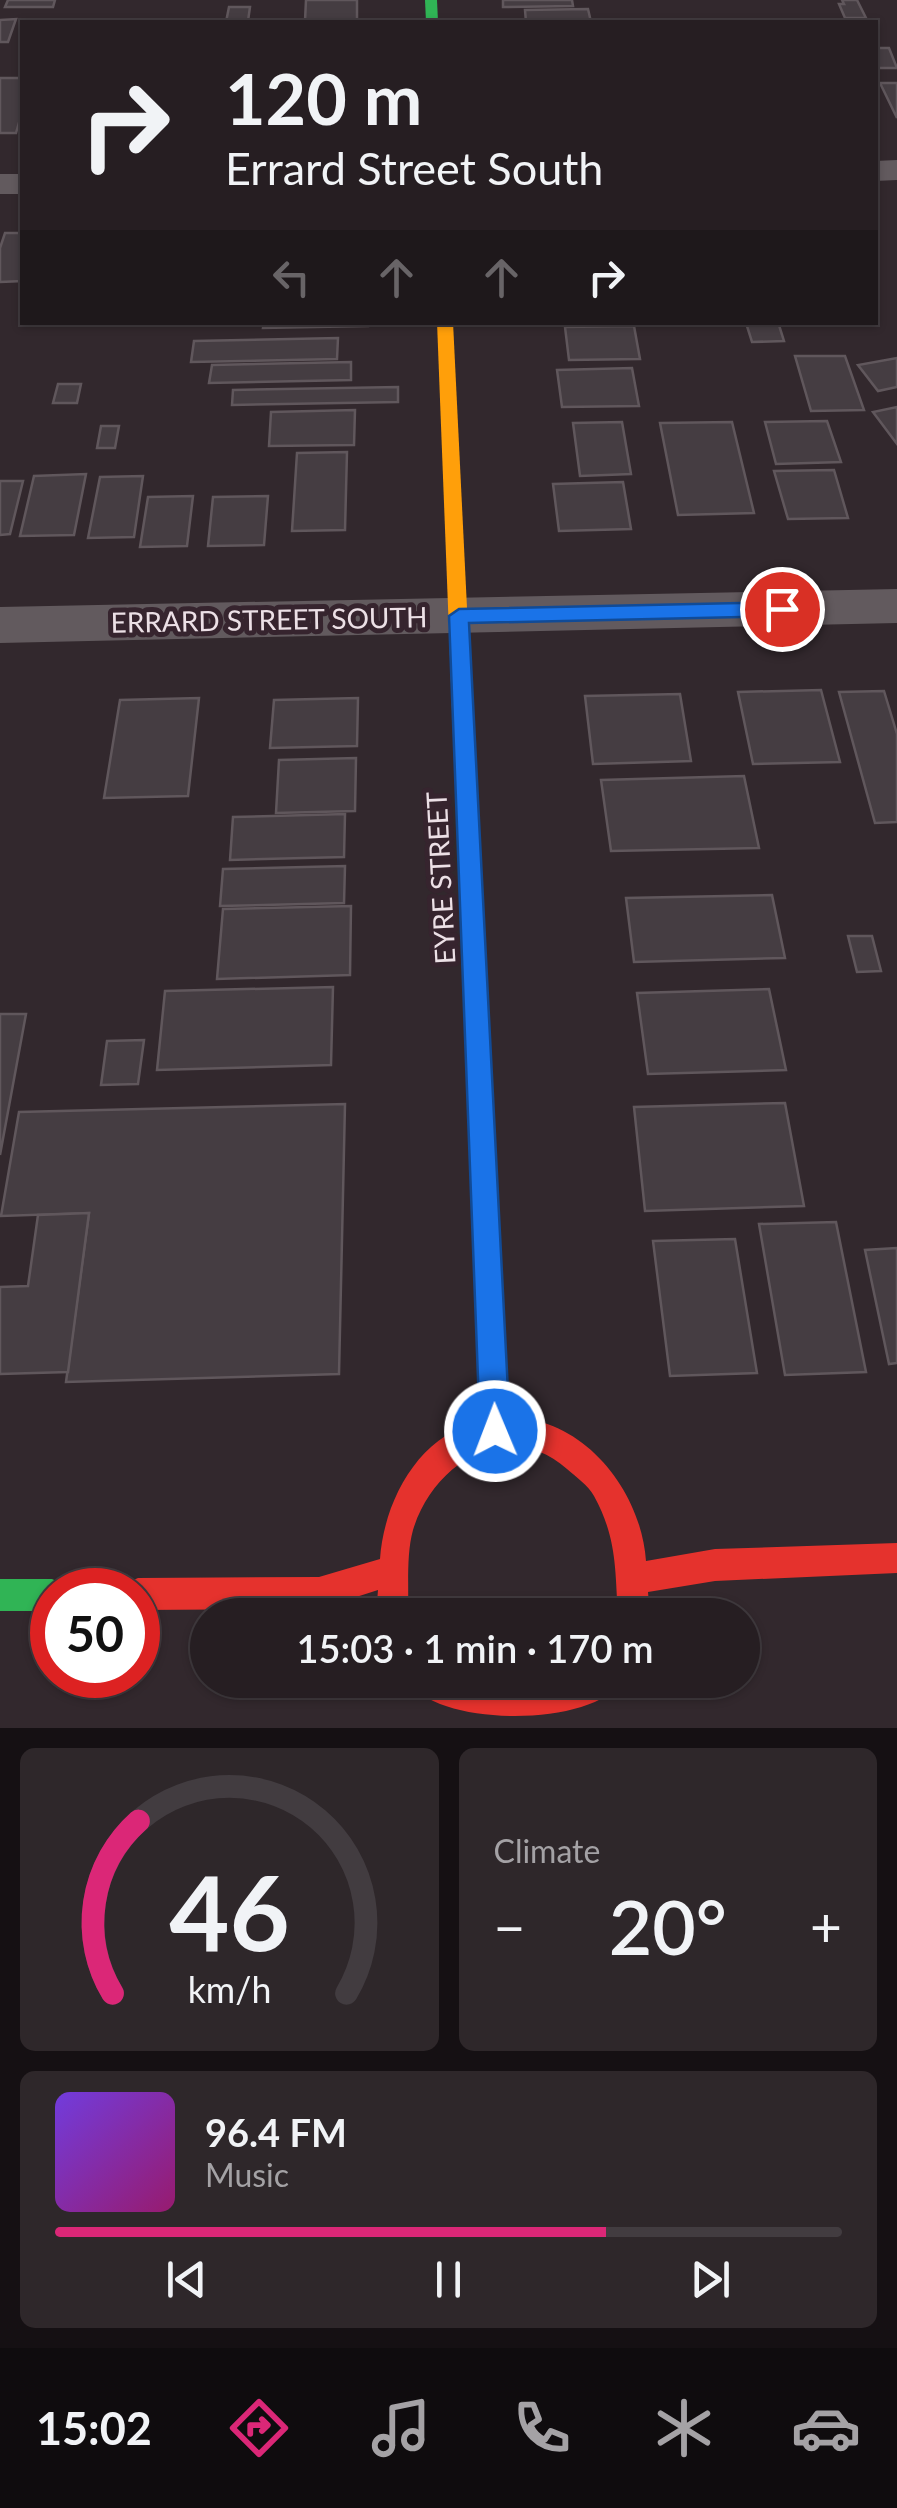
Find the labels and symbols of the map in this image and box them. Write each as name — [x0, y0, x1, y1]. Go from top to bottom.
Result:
pin — [740, 567, 825, 652]
street label: ERRARD STREET SOUTH — [110, 599, 428, 639]
street label: EYRE STREET — [418, 790, 461, 965]
position arrow — [443, 1379, 547, 1483]
speed limit sign: 50 — [30, 1568, 160, 1698]

